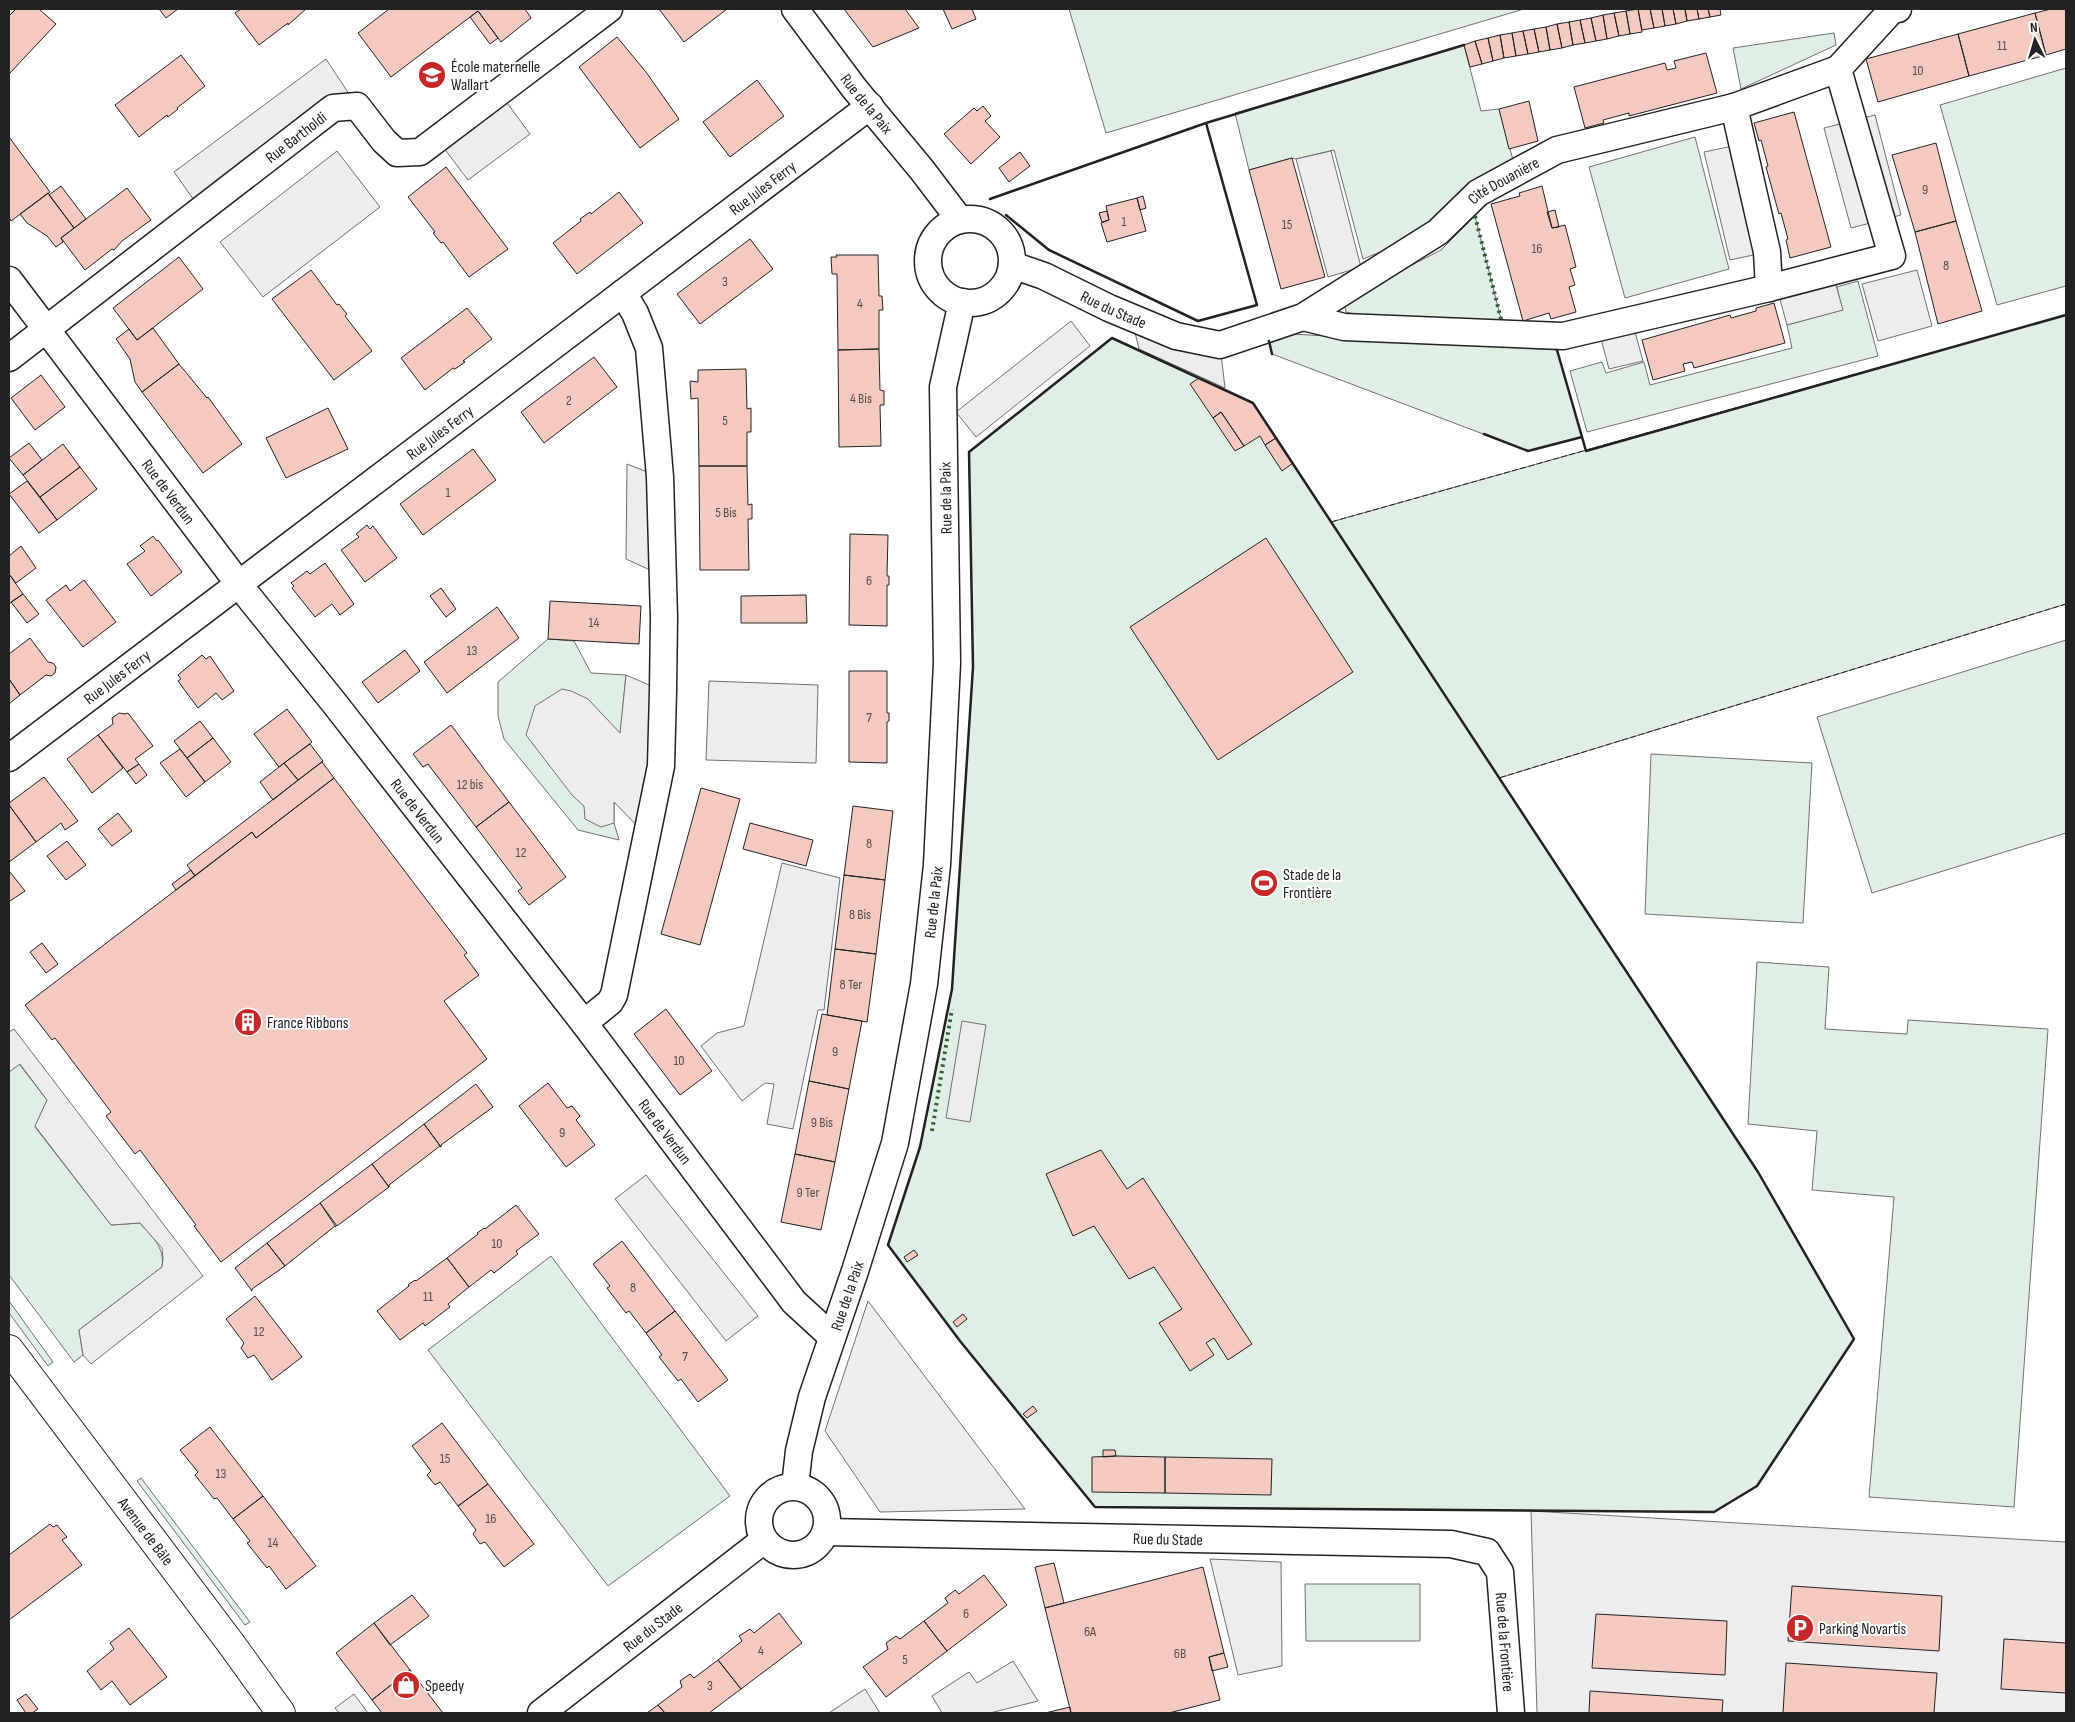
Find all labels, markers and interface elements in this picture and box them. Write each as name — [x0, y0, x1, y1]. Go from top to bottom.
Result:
north arrow — [2010, 15, 2060, 65]
text: N — [2029, 19, 2038, 36]
house number: 11 — [1997, 37, 2007, 54]
place label: École maternelle Wallart — [451, 58, 540, 95]
school or university icon: École maternelle Wallart — [417, 60, 447, 90]
house number: 10 — [1912, 62, 1924, 79]
street label: Rue de la Paix — [836, 71, 896, 139]
street label: Rue Bartholdi — [262, 108, 331, 168]
street label: Cité Douanière — [1464, 154, 1543, 209]
street label: Rue Jules Ferry — [726, 157, 800, 220]
house number: 9 — [1922, 181, 1928, 198]
house number: 1 — [1122, 213, 1127, 230]
house number: 15 — [1282, 216, 1293, 233]
house number: 16 — [1531, 240, 1543, 257]
house number: 8 — [1943, 257, 1949, 274]
house number: 3 — [722, 273, 728, 290]
street label: Rue du Stade — [1077, 287, 1149, 333]
house number: 4 — [857, 295, 863, 312]
house number: 4 Bis — [850, 390, 872, 407]
house number: 2 — [566, 392, 572, 409]
street label: Rue Jules Ferry — [403, 402, 477, 464]
house number: 5 — [722, 412, 728, 429]
street label: Rue de Verdun — [137, 456, 198, 529]
street label: Rue de la Paix — [936, 462, 957, 534]
house number: 1 — [446, 484, 451, 501]
house number: 5 Bis — [715, 504, 737, 521]
house number: 6 — [866, 572, 872, 589]
house number: 14 — [589, 614, 600, 631]
house number: 13 — [467, 642, 478, 659]
street label: Rue Jules Ferry — [80, 646, 155, 709]
house number: 7 — [866, 709, 872, 726]
street label: Rue de Verdun — [386, 775, 448, 847]
house number: 12 bis — [457, 776, 483, 793]
house number: 8 — [866, 835, 872, 852]
house number: 12 — [516, 844, 527, 861]
street label: Rue de la Paix — [921, 865, 948, 939]
place label: Stade de la Frontière — [1283, 866, 1341, 903]
sports icon: Stade de la Frontière — [1249, 868, 1279, 898]
house number: 8 Bis — [849, 906, 871, 923]
house number: 8 Ter — [840, 976, 862, 993]
building icon: France Ribbons — [233, 1007, 263, 1037]
place label: France Ribbons — [267, 1014, 349, 1033]
house number: 9 — [832, 1043, 838, 1060]
house number: 10 — [673, 1052, 685, 1069]
street label: Rue de Verdun — [634, 1096, 695, 1168]
house number: 9 Bis — [811, 1114, 833, 1131]
house number: 9 — [559, 1124, 565, 1141]
house number: 9 Ter — [797, 1184, 819, 1201]
house number: 10 — [491, 1235, 503, 1252]
street label: Rue de la Paix — [827, 1259, 869, 1333]
house number: 8 — [630, 1279, 636, 1296]
house number: 11 — [423, 1288, 433, 1305]
house number: 12 — [254, 1323, 265, 1340]
house number: 7 — [682, 1348, 688, 1365]
house number: 15 — [440, 1450, 451, 1467]
house number: 13 — [216, 1465, 227, 1482]
street label: Avenue de Bâle — [113, 1493, 177, 1570]
house number: 16 — [485, 1510, 497, 1527]
street label: Rue du Stade — [1133, 1530, 1203, 1550]
house number: 14 — [268, 1534, 279, 1551]
street label: Rue de la Frontière — [1491, 1592, 1517, 1692]
street label: Rue du Stade — [620, 1599, 687, 1657]
house number: 6 — [963, 1605, 969, 1622]
parking icon: Parking Novartis — [1785, 1613, 1815, 1643]
place label: Parking Novartis — [1819, 1620, 1907, 1639]
house number: 6A — [1084, 1623, 1097, 1640]
house number: 4 — [758, 1642, 764, 1659]
house number: 6B — [1174, 1645, 1186, 1662]
house number: 5 — [902, 1651, 908, 1668]
shop icon: Speedy — [391, 1670, 421, 1700]
place label: Speedy — [425, 1677, 464, 1696]
house number: 3 — [707, 1677, 713, 1694]

